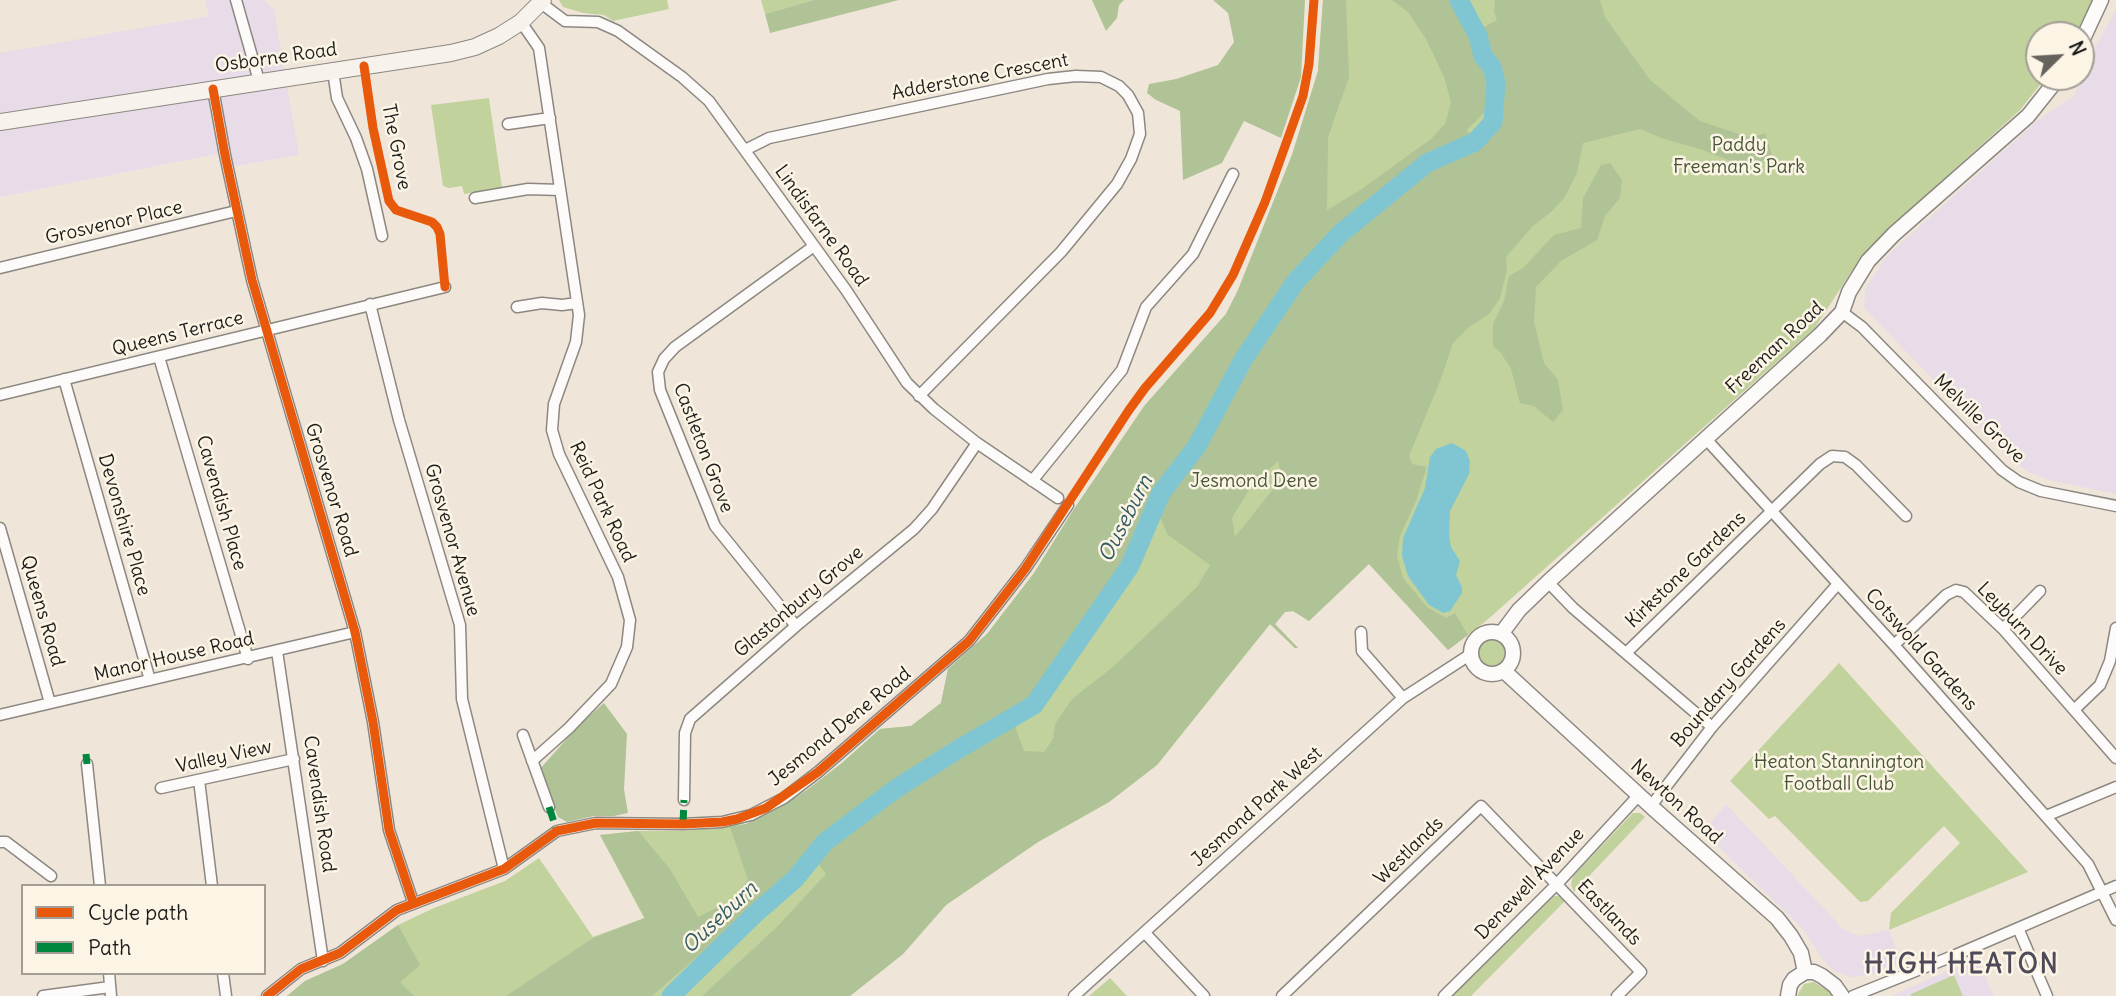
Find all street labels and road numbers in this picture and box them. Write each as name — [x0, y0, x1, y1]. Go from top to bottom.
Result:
street label: Osborne Road — [214, 38, 338, 78]
street label: Adderstone Crescent — [890, 49, 1070, 105]
street label: The Grove — [377, 102, 415, 192]
street label: Lindisfarne Road — [769, 161, 873, 291]
street label: Grosvenor Place — [43, 196, 185, 250]
street label: Freeman Road — [1721, 297, 1829, 399]
street label: Queens Terrace — [110, 307, 246, 361]
street label: Melville Grove — [1929, 370, 2029, 468]
street label: Castleton Grove — [668, 380, 738, 516]
street label: Grosvenor Road — [300, 420, 362, 560]
street label: Cavendish Place — [191, 433, 251, 573]
street label: Reid Park Road — [564, 438, 640, 566]
street label: Devonshire Place — [93, 451, 155, 599]
street label: Grosvenor Avenue — [419, 461, 485, 619]
street label: Kirkstone Gardens — [1621, 507, 1751, 633]
street label: Glastonbury Grove — [730, 541, 868, 663]
street label: Queens Road — [15, 553, 69, 669]
street label: Leyburn Drive — [1972, 578, 2072, 680]
street label: Cotswold Gardens — [1860, 584, 1982, 716]
street label: Boundary Gardens — [1667, 614, 1791, 752]
street label: Manor House Road — [92, 628, 256, 686]
street label: Jesmond Dene Road — [764, 663, 916, 791]
street label: Cavendish Road — [298, 734, 340, 874]
street label: Valley View — [174, 736, 274, 778]
street label: Jesmond Park West — [1187, 742, 1327, 872]
street label: Newton Road — [1626, 755, 1726, 849]
street label: Westlands — [1370, 812, 1448, 890]
street label: Denewell Avenue — [1471, 823, 1589, 945]
street label: Eastlands — [1572, 875, 1646, 951]

